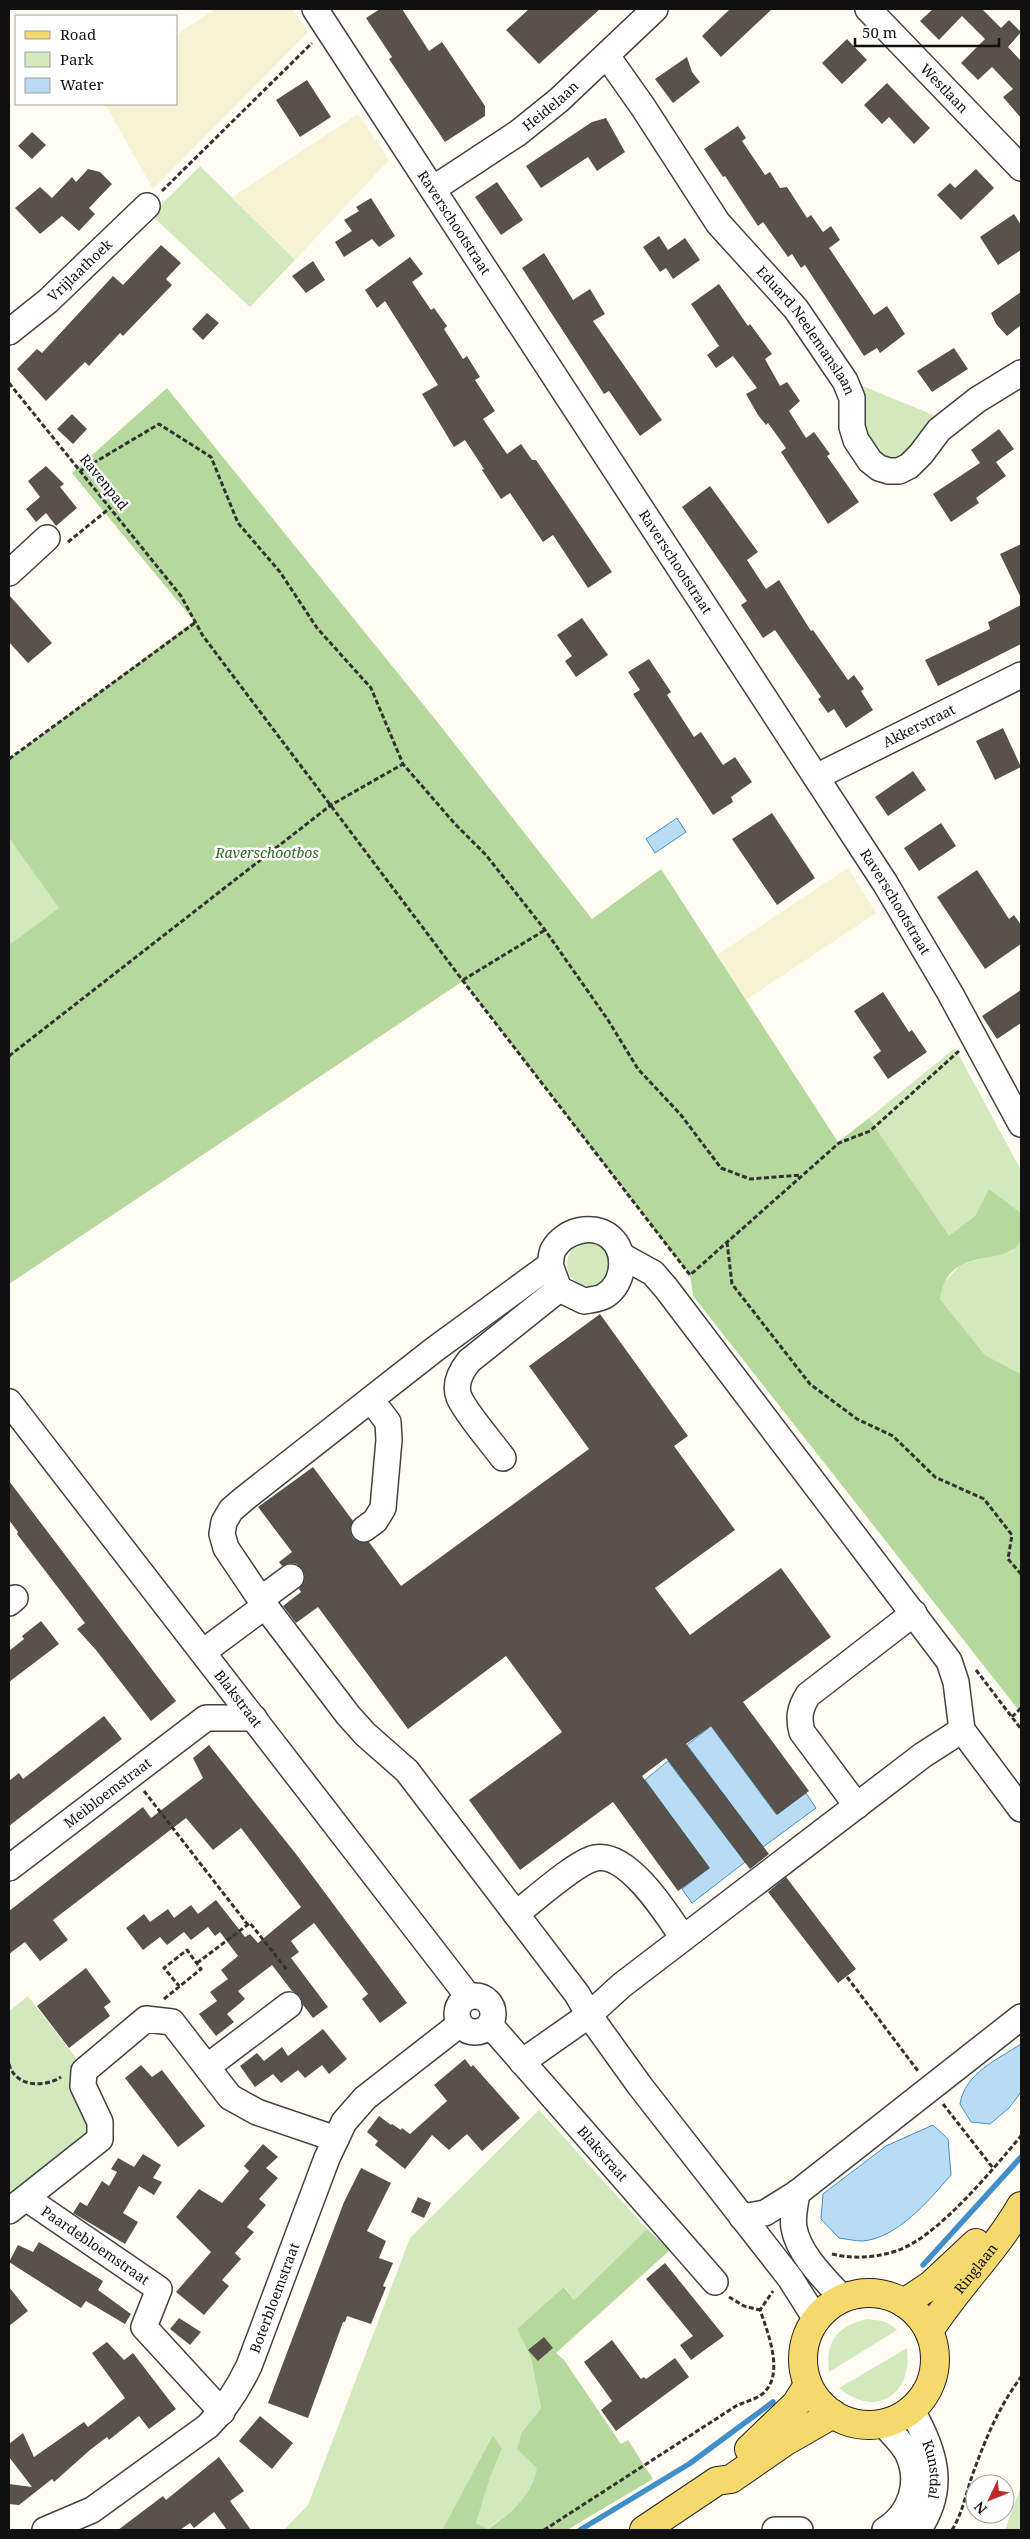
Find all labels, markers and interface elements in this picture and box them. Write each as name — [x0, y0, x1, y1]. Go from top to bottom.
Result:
legend — [15, 15, 178, 105]
scale bar — [855, 15, 999, 47]
text: 50 m — [862, 22, 897, 42]
text: Road — [60, 24, 96, 44]
text: Park — [60, 49, 94, 69]
street label: Westlaan — [916, 59, 973, 117]
text: Water — [60, 74, 103, 94]
street label: Heidelaan — [518, 76, 582, 135]
street label: Raverschootstraat — [414, 167, 496, 278]
street label: Vrijlaathoek — [43, 234, 116, 305]
street label: Eduard Neelemanslaan — [753, 262, 860, 398]
street label: Ravenpad — [76, 450, 133, 514]
street label: Raverschootstraat — [635, 506, 717, 617]
street label: Akkerstraat — [879, 699, 958, 751]
park label: Raverschootbos — [214, 843, 319, 862]
street label: Raverschootstraat — [856, 845, 935, 958]
street label: Blakstraat — [210, 1666, 267, 1731]
street label: Meibloemstraat — [60, 1753, 155, 1832]
street label: Blakstraat — [574, 2122, 633, 2185]
street label: Paardebloemstraat — [38, 2201, 153, 2289]
street label: Ringlaan — [949, 2239, 1001, 2297]
street label: Boterbloemstraat — [245, 2240, 303, 2356]
street label: Kunstdal — [918, 2437, 945, 2502]
north arrow — [965, 2474, 1015, 2524]
text: N — [969, 2498, 991, 2519]

